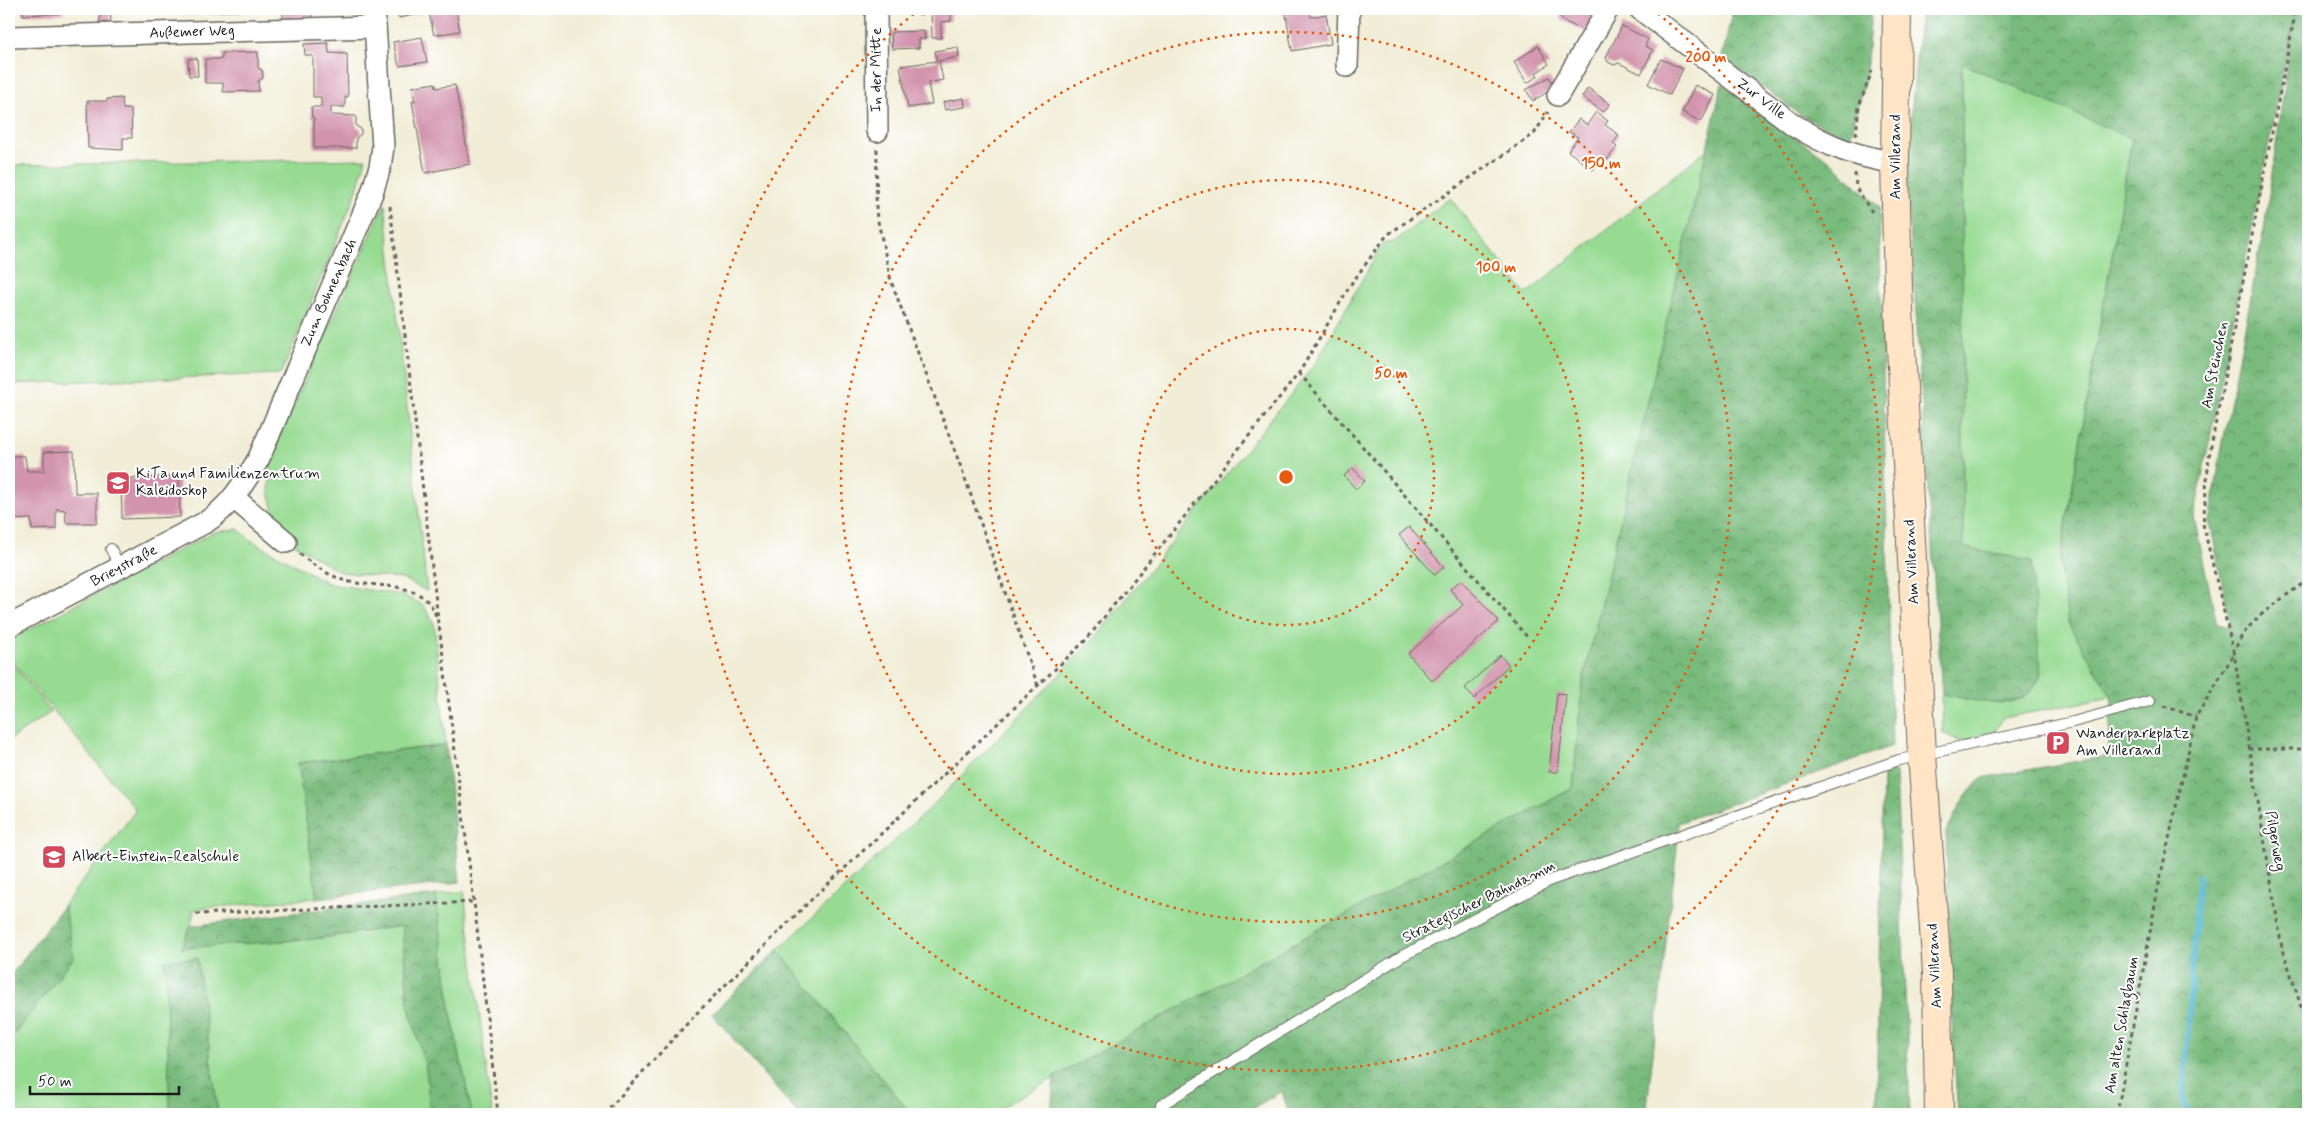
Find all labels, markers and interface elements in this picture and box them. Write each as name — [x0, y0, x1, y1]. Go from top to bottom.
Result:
street label: Außemer Weg — [149, 21, 235, 43]
street label: In der Mitte — [867, 28, 887, 112]
text: 200 m — [1686, 48, 1727, 68]
street label: Zur Ville — [1732, 74, 1790, 124]
street label: Am Villerand — [1886, 114, 1906, 200]
text: 150 m — [1581, 154, 1621, 174]
street label: Zum Bohnenbach — [296, 235, 362, 350]
text: 100 m — [1476, 258, 1516, 278]
street label: Am Steinchen — [2197, 320, 2233, 410]
text: 50 m — [1374, 364, 1408, 384]
place label: KiTa und Familienzentrum Kaleidoskop — [136, 464, 320, 501]
centre of rings — [1277, 468, 1295, 486]
school or university icon: KiTa und Familienzentrum Kaleidoskop — [105, 470, 131, 496]
street label: Am Villerand — [1900, 519, 1924, 605]
street label: Brieystraße — [87, 540, 161, 592]
place label: Wanderparkplatz Am Villerand — [2076, 724, 2190, 761]
parking icon: Wanderparkplatz Am Villerand — [2045, 730, 2071, 756]
street label: Pilgerweg — [2259, 809, 2290, 873]
school or university icon: Albert-Einstein-Realschule — [41, 844, 67, 870]
place label: Albert-Einstein-Realschule — [72, 847, 240, 867]
street label: Strategischer Bahndamm — [1399, 856, 1559, 949]
street label: Am Villerand — [1923, 923, 1947, 1009]
street label: Am alten Schlagbaum — [2100, 955, 2145, 1095]
scale bar — [30, 1063, 179, 1095]
text: 50 m — [38, 1072, 72, 1092]

